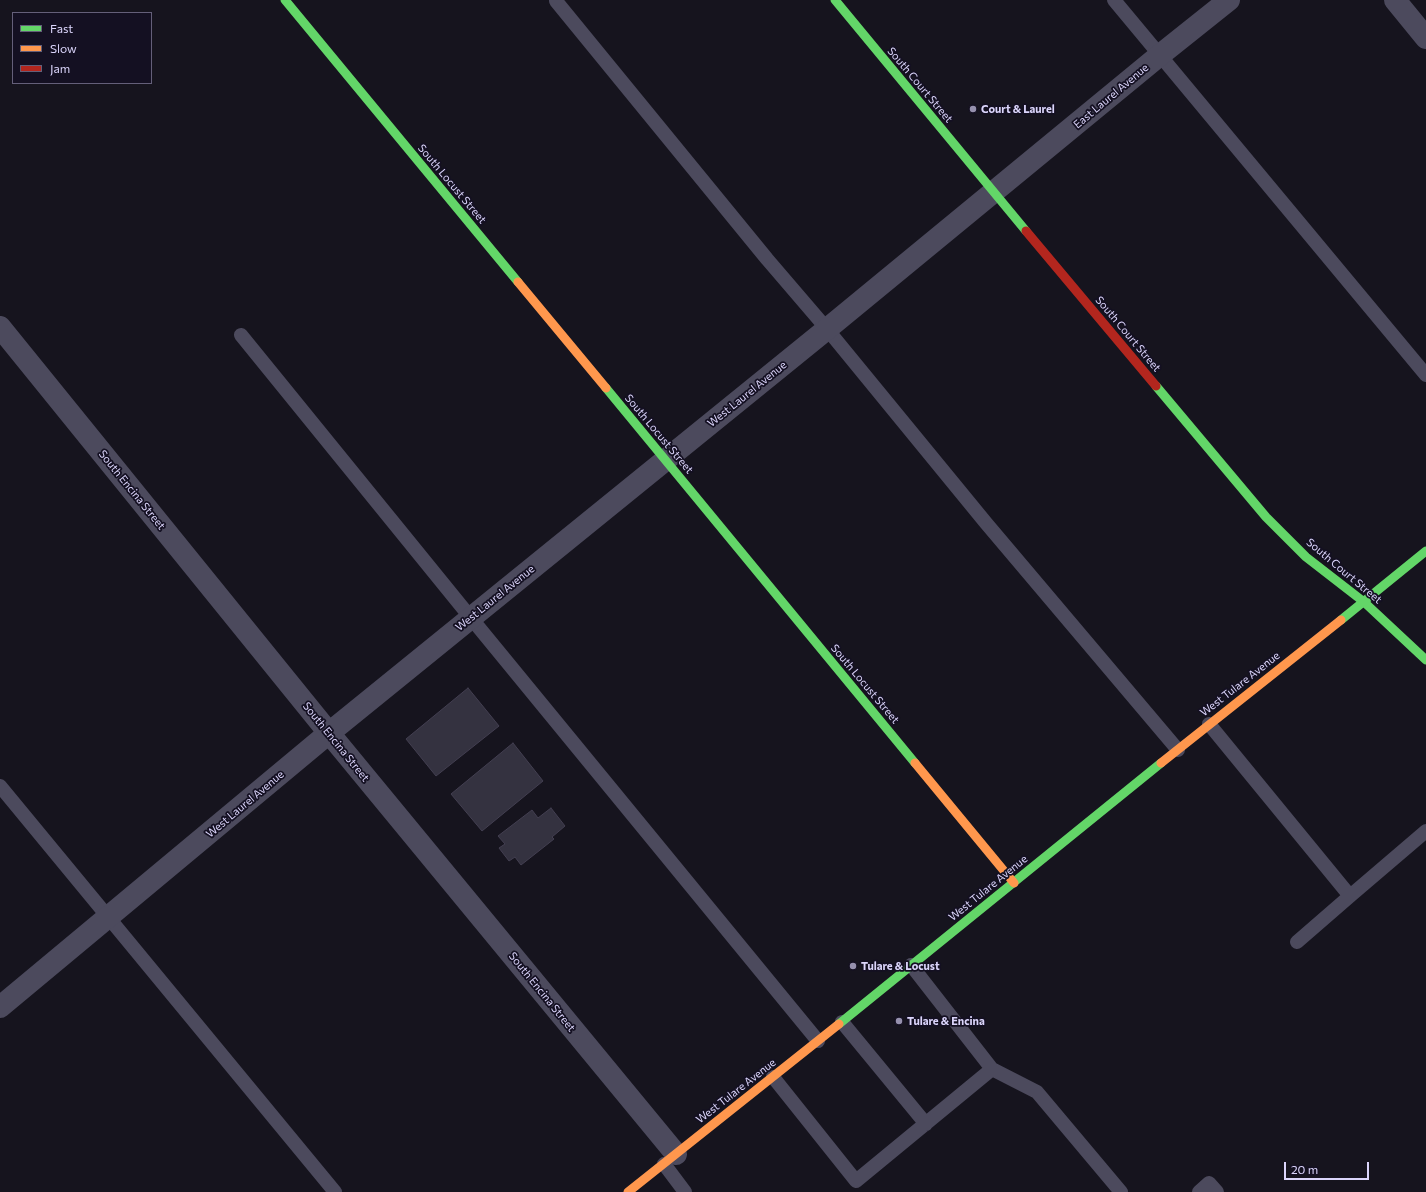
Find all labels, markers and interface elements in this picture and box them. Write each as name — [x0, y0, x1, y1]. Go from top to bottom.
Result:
legend — [12, 12, 152, 84]
text: Fast — [50, 21, 73, 35]
text: Slow — [50, 41, 77, 55]
street label: South Court Street — [885, 45, 955, 125]
text: Jam — [50, 61, 70, 75]
street label: East Laurel Avenue — [1071, 61, 1151, 131]
place label: Court & Laurel — [981, 102, 1055, 116]
marker: Court & Laurel — [968, 104, 978, 114]
street label: South Locust Street — [415, 142, 489, 226]
street label: South Court Street — [1093, 294, 1163, 374]
street label: West Laurel Avenue — [705, 358, 789, 430]
street label: South Locust Street — [622, 392, 696, 476]
street label: South Encina Street — [96, 448, 168, 532]
street label: South Court Street — [1304, 536, 1384, 606]
street label: West Laurel Avenue — [453, 562, 537, 634]
street label: South Locust Street — [828, 642, 902, 726]
street label: West Tulare Avenue — [1198, 649, 1282, 719]
street label: South Encina Street — [300, 700, 372, 784]
street label: West Laurel Avenue — [203, 768, 287, 840]
street label: West Tulare Avenue — [946, 852, 1030, 924]
street label: South Encina Street — [506, 950, 578, 1034]
place label: Tulare & Locust — [861, 959, 940, 973]
marker: Tulare & Locust — [848, 961, 858, 971]
place label: Tulare & Encina — [907, 1014, 985, 1028]
marker: Tulare & Encina — [894, 1016, 904, 1026]
street label: West Tulare Avenue — [694, 1056, 778, 1126]
scale bar — [1286, 1154, 1371, 1180]
text: 20 m — [1291, 1162, 1318, 1176]

